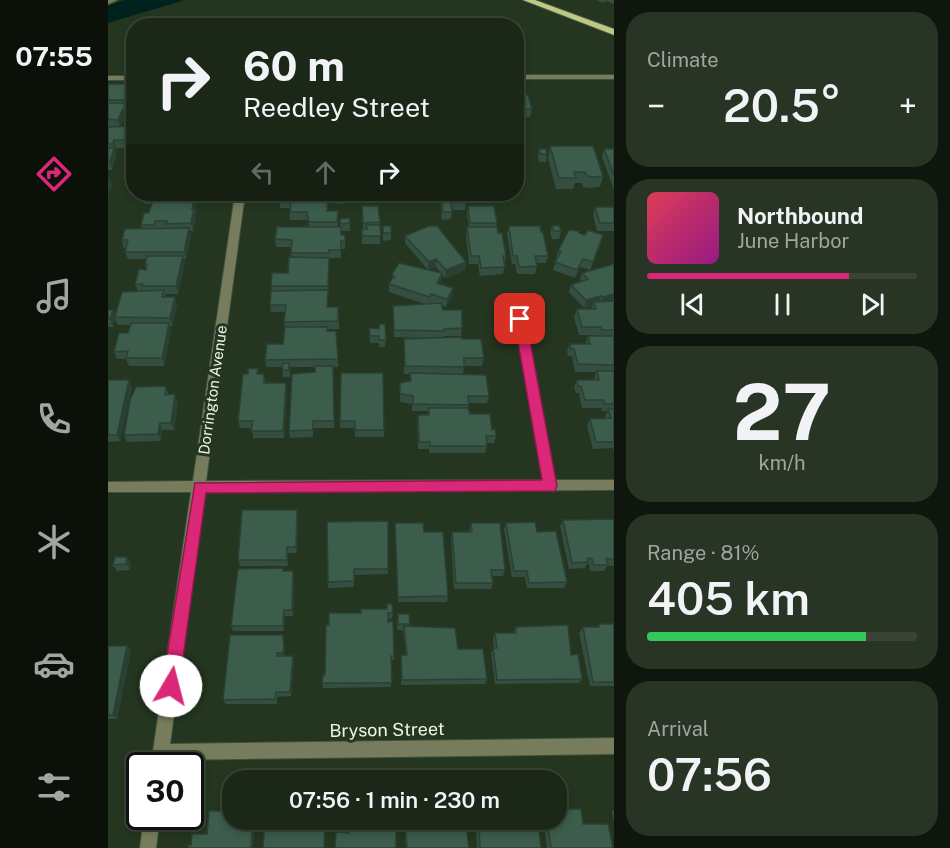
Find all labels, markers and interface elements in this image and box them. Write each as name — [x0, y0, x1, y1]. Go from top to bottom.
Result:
text: 07:55 — [15, 40, 93, 72]
text: 60 m — [243, 41, 345, 90]
icon: right — [144, 42, 222, 120]
text: Climate — [647, 48, 719, 72]
text: 20.5° — [723, 79, 841, 132]
text: − — [647, 87, 665, 125]
text: + — [899, 87, 917, 125]
text: Reedley Street — [243, 91, 430, 123]
icon: directions — [33, 153, 75, 195]
icon: left — [246, 156, 279, 189]
icon: ahead — [309, 156, 342, 189]
icon: right — [372, 156, 405, 189]
text: Northbound — [737, 203, 863, 229]
text: June Harbor — [737, 229, 849, 253]
icon: music — [33, 275, 75, 317]
icon: previous — [676, 288, 709, 321]
icon: pause — [766, 288, 799, 321]
icon: next — [856, 288, 889, 321]
pin — [494, 293, 545, 344]
icon: arrive — [503, 302, 536, 335]
street label: Dorrington Avenue — [195, 324, 230, 456]
text: 27 — [733, 366, 831, 458]
icon: phone — [33, 398, 75, 440]
text: km/h — [758, 451, 806, 475]
icon: climate — [33, 521, 75, 563]
text: Range · 81% — [647, 541, 760, 565]
text: 405 km — [647, 572, 810, 625]
icon: car — [33, 643, 75, 685]
position arrow — [139, 654, 203, 718]
text: Arrival — [647, 717, 709, 741]
street label: Bryson Street — [329, 718, 445, 741]
text: 07:56 — [647, 748, 772, 801]
speed limit sign: 30 — [126, 752, 204, 830]
icon: filters — [33, 766, 75, 808]
text: 07:56 · 1 min · 230 m — [289, 787, 500, 813]

